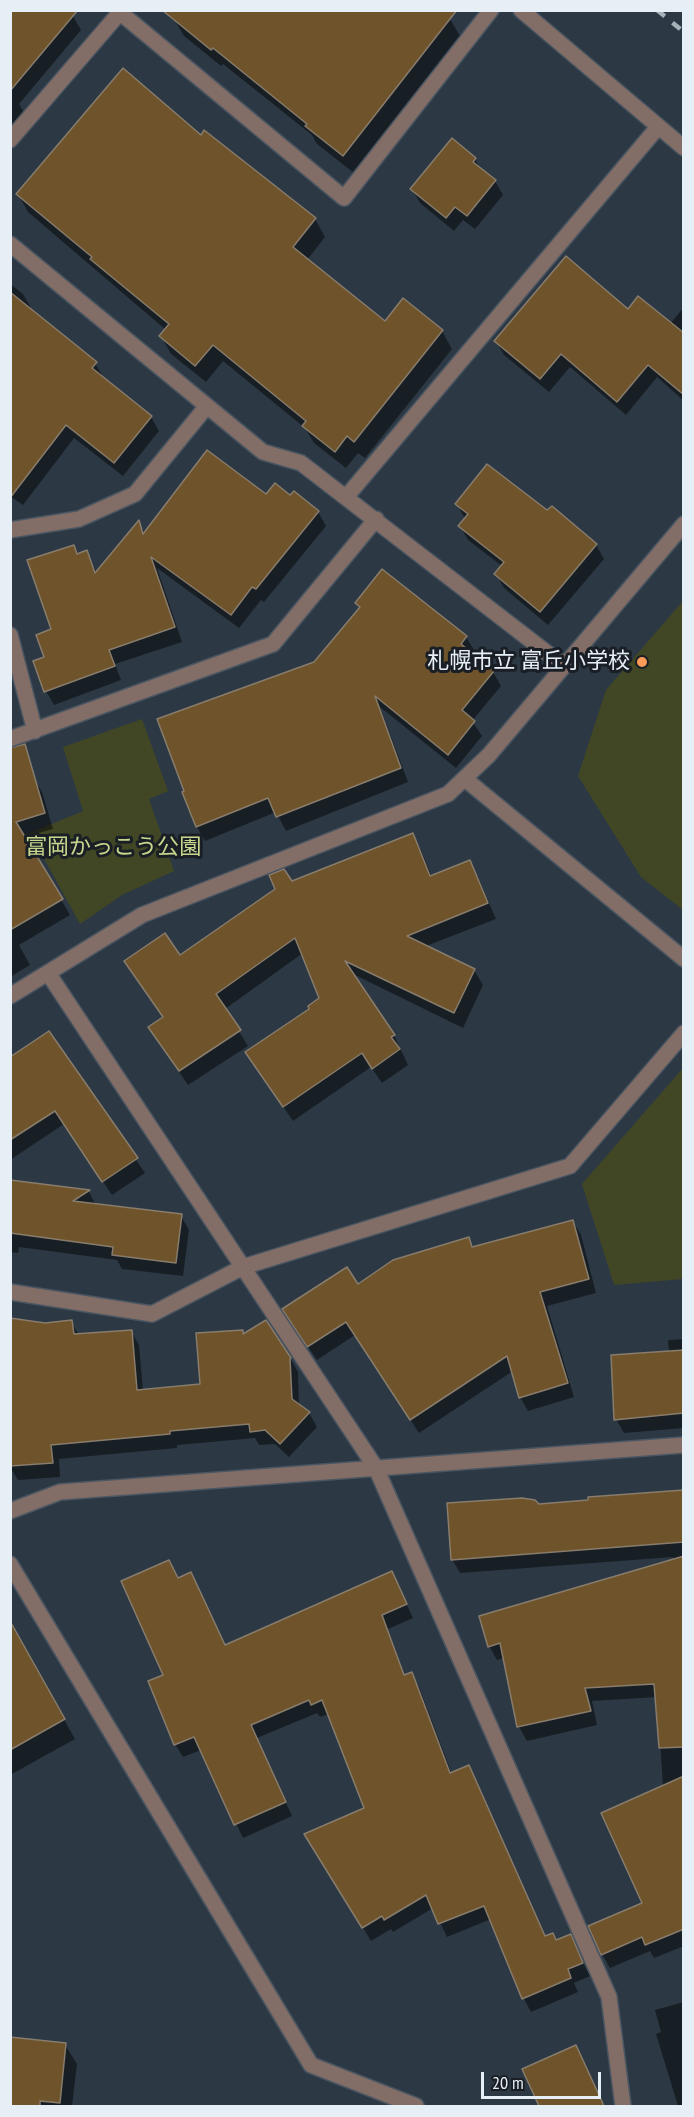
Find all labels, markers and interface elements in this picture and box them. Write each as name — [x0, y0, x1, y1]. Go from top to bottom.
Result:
place label: 札幌市立 富丘小学校 — [427, 649, 630, 675]
marker: 札幌市立 富丘小学校 — [635, 655, 649, 669]
park label: 富岡かっこう公園 — [25, 835, 201, 861]
scale bar — [484, 2060, 604, 2098]
text: 20 m — [492, 2071, 524, 2094]

